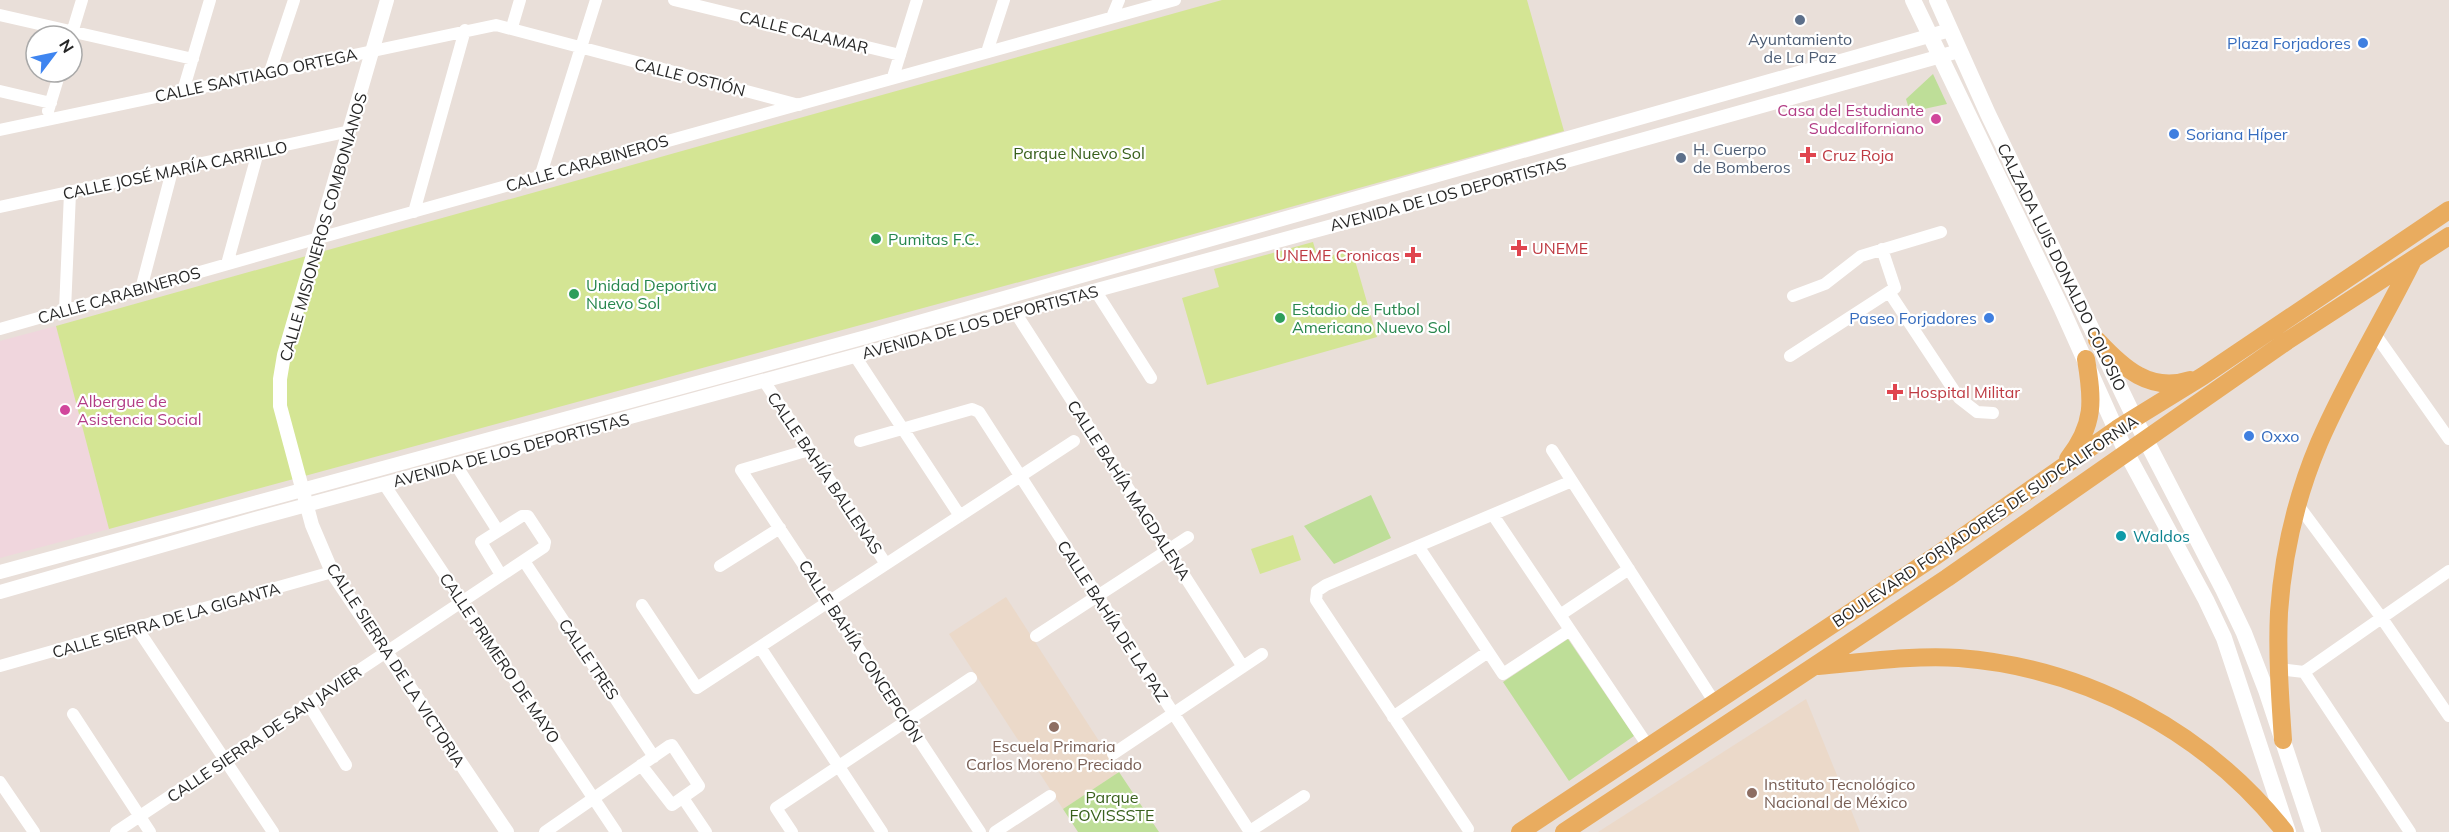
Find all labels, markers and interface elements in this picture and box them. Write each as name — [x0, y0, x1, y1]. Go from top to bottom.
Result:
street label: CALLE CALAMAR — [737, 6, 871, 58]
marker: Ayuntamiento de La Paz — [1793, 13, 1807, 27]
north arrow — [24, 24, 84, 84]
place label: Ayuntamiento de La Paz — [1748, 29, 1852, 67]
place label: Plaza Forjadores — [2227, 33, 2351, 53]
text: N — [55, 36, 78, 56]
marker: Plaza Forjadores — [2356, 36, 2370, 50]
street label: CALLE SANTIAGO ORTEGA — [153, 44, 359, 106]
street label: CALLE OSTIÓN — [632, 54, 748, 100]
street label: CALLE MISIONEROS COMBONIANOS — [275, 90, 371, 364]
place label: Casa del Estudiante Sudcaliforniano — [1777, 100, 1924, 138]
marker: Casa del Estudiante Sudcaliforniano — [1929, 112, 1943, 126]
place label: Soriana Híper — [2186, 124, 2288, 144]
marker: Soriana Híper — [2167, 127, 2181, 141]
street label: CALLE CARABINEROS — [503, 130, 671, 196]
street label: CALLE JOSÉ MARÍA CARRILLO — [61, 136, 289, 204]
place label: H. Cuerpo de Bomberos — [1693, 139, 1791, 177]
street label: CALZADA LUIS DONALDO COLOSIO — [1993, 140, 2131, 394]
park label: Parque Nuevo Sol — [1013, 143, 1145, 163]
place label: Cruz Roja — [1822, 145, 1894, 165]
marker: Cruz Roja — [1799, 146, 1817, 164]
marker: H. Cuerpo de Bomberos — [1674, 151, 1688, 165]
street label: AVENIDA DE LOS DEPORTISTAS — [1328, 153, 1568, 235]
place label: Pumitas F.C. — [888, 229, 979, 249]
marker: Pumitas F.C. — [869, 232, 883, 246]
place label: UNEME — [1532, 238, 1588, 258]
marker: UNEME — [1510, 239, 1528, 257]
place label: UNEME Cronicas — [1275, 245, 1400, 265]
marker: UNEME Cronicas — [1404, 246, 1422, 264]
street label: CALLE CARABINEROS — [35, 262, 203, 328]
place label: Unidad Deportiva Nuevo Sol — [586, 275, 717, 313]
street label: AVENIDA DE LOS DEPORTISTAS — [860, 281, 1100, 363]
marker: Unidad Deportiva Nuevo Sol — [567, 287, 581, 301]
place label: Estadio de Futbol Americano Nuevo Sol — [1292, 299, 1451, 337]
place label: Paseo Forjadores — [1849, 308, 1977, 328]
marker: Estadio de Futbol Americano Nuevo Sol — [1273, 311, 1287, 325]
marker: Paseo Forjadores — [1982, 311, 1996, 325]
place label: Hospital Militar — [1908, 382, 2020, 402]
marker: Hospital Militar — [1886, 383, 1904, 401]
street label: CALLE BAHÍA BALLENAS — [763, 388, 887, 558]
place label: Albergue de Asistencia Social — [77, 391, 202, 429]
street label: CALLE BAHÍA MAGDALENA — [1063, 396, 1195, 584]
marker: Albergue de Asistencia Social — [58, 403, 72, 417]
street label: AVENIDA DE LOS DEPORTISTAS — [391, 409, 631, 491]
street label: BOULEVARD FORJADORES DE SUDCALIFORNIA — [1828, 411, 2142, 631]
place label: Oxxo — [2261, 426, 2299, 446]
marker: Oxxo — [2242, 429, 2256, 443]
place label: Waldos — [2133, 526, 2190, 546]
marker: Waldos — [2114, 529, 2128, 543]
street label: CALLE BAHÍA DE LA PAZ — [1053, 536, 1173, 706]
street label: CALLE BAHÍA CONCEPCIÓN — [795, 556, 927, 746]
street label: CALLE SIERRA DE LA VICTORIA — [322, 559, 470, 771]
street label: CALLE PRIMERO DE MAYO — [435, 569, 565, 747]
street label: CALLE SIERRA DE LA GIGANTA — [50, 578, 282, 662]
street label: CALLE TRES — [555, 615, 623, 703]
street label: CALLE SIERRA DE SAN JAVIER — [163, 661, 365, 807]
marker: Escuela Primaria Carlos Moreno Preciado — [1047, 720, 1061, 734]
place label: Escuela Primaria Carlos Moreno Preciado — [966, 736, 1142, 774]
place label: Instituto Tecnológico Nacional de México — [1764, 774, 1915, 812]
marker: Instituto Tecnológico Nacional de México — [1745, 786, 1759, 800]
park label: Parque FOVISSSTE — [1070, 787, 1154, 825]

